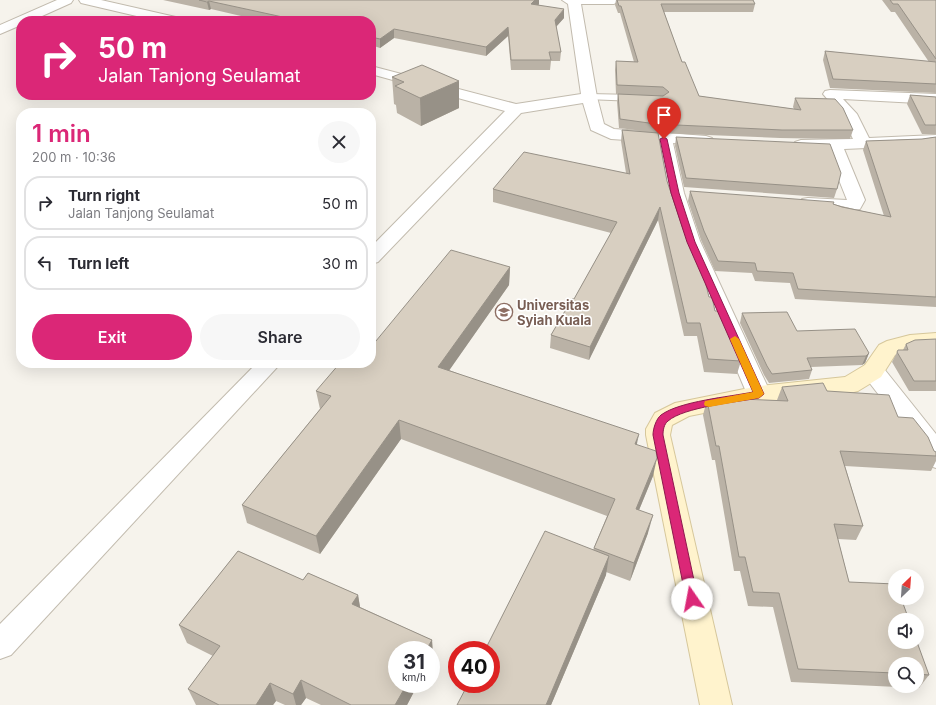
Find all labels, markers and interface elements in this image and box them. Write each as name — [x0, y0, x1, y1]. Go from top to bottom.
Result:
text: 50 m — [98, 31, 167, 65]
icon: right — [32, 32, 84, 84]
text: Jalan Tanjong Seulamat — [98, 65, 300, 86]
pin — [647, 98, 681, 139]
icon: arrive — [653, 104, 675, 126]
text: 1 min — [32, 119, 91, 148]
button: close — [318, 121, 360, 163]
text: 200 m · 10:36 — [32, 149, 116, 165]
text: Turn right — [68, 186, 140, 205]
icon: right — [34, 192, 56, 214]
text: 50 m — [322, 194, 358, 213]
text: Jalan Tanjong Seulamat — [68, 205, 214, 221]
icon: left — [34, 252, 56, 274]
text: Turn left — [68, 254, 129, 273]
text: 30 m — [322, 254, 358, 273]
place label: Universitas Syiah Kuala — [517, 297, 591, 328]
school or university icon: Universitas Syiah Kuala — [494, 302, 514, 322]
button: Exit — [32, 314, 192, 360]
button: Share — [200, 314, 360, 360]
north arrow — [888, 569, 924, 605]
map controls — [888, 569, 924, 693]
position arrow — [671, 578, 713, 620]
button: sound — [888, 613, 924, 649]
speed limit sign: 40 — [448, 641, 500, 693]
text: 31 — [403, 650, 425, 674]
button: search — [888, 657, 924, 693]
text: km/h — [402, 671, 426, 683]

